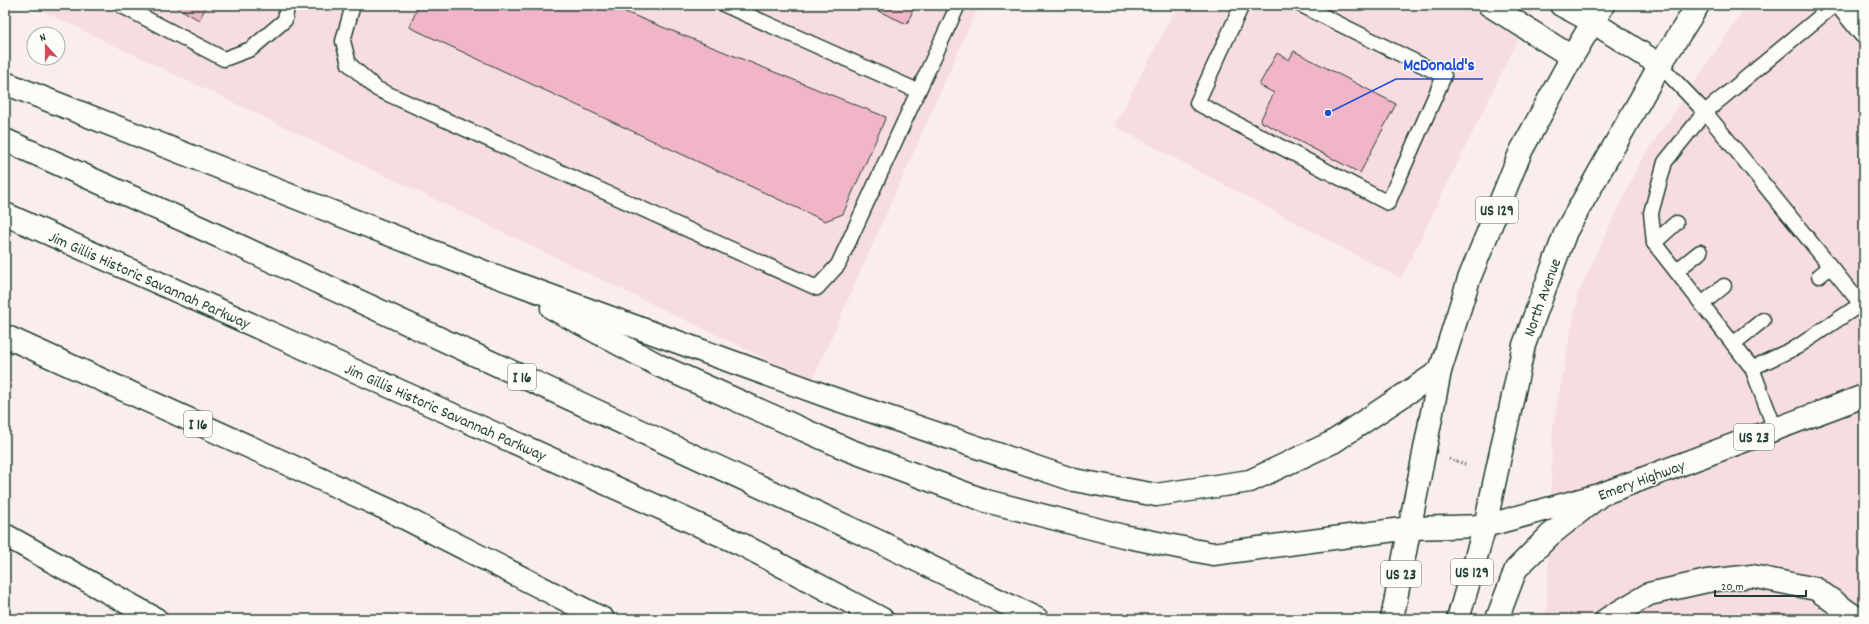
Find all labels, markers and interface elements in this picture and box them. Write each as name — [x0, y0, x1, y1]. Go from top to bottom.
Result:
north arrow — [26, 26, 66, 66]
text: N — [38, 30, 49, 47]
callout: McDonald's — [1396, 50, 1483, 79]
text: McDonald's — [1403, 55, 1475, 79]
road number: US 129 — [1476, 197, 1518, 223]
street label: Jim Gillis Historic Savannah Parkway — [44, 226, 254, 336]
street label: North Avenue — [1519, 256, 1568, 340]
street label: Jim Gillis Historic Savannah Parkway — [340, 358, 550, 468]
road number: I 16 — [508, 364, 536, 390]
road number: I 16 — [184, 411, 212, 437]
road number: US 23 — [1734, 424, 1774, 450]
street label: Emery Highway — [1595, 455, 1689, 508]
road number: US 129 — [1451, 559, 1493, 585]
road number: US 23 — [1381, 561, 1421, 587]
scale bar — [1715, 572, 1806, 598]
text: 20 m — [1721, 579, 1744, 596]

